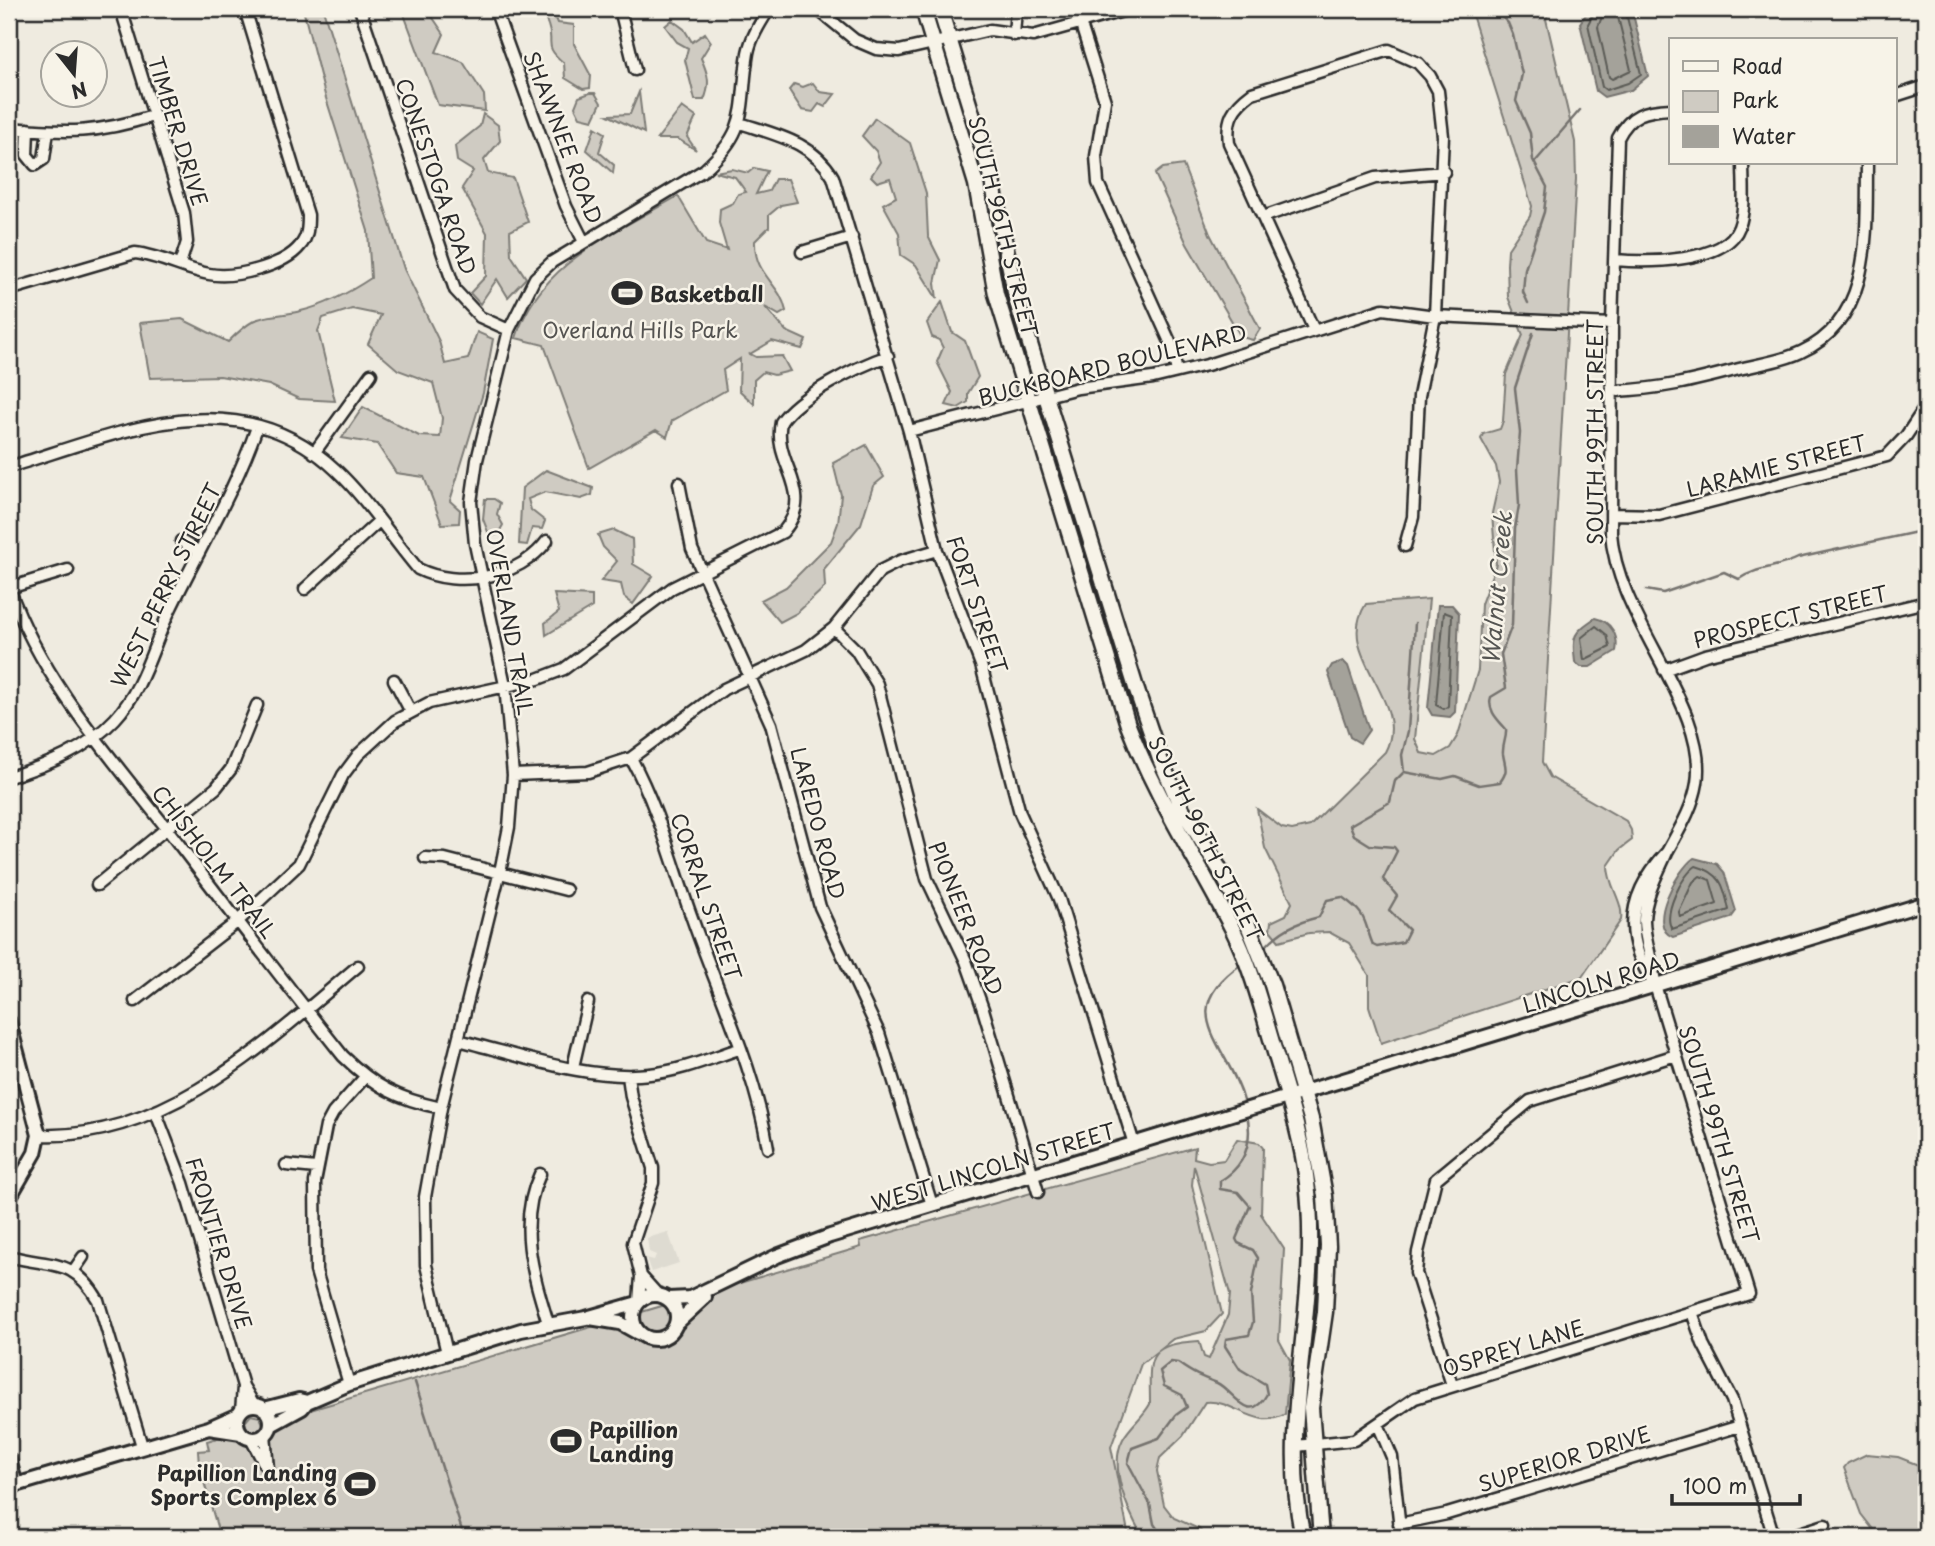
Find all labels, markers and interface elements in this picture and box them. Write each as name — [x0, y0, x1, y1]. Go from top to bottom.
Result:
north arrow — [38, 38, 108, 108]
legend — [1669, 38, 1896, 164]
street label: SHAWNEE ROAD — [516, 46, 612, 228]
text: Road — [1732, 49, 1783, 81]
street label: TIMBER DRIVE — [141, 52, 217, 210]
street label: CONESTOGA ROAD — [388, 73, 486, 279]
text: N — [68, 76, 91, 107]
text: Park — [1732, 83, 1779, 115]
street label: SOUTH 96TH STREET — [961, 112, 1047, 340]
text: Water — [1732, 119, 1796, 151]
sports icon: Basketball — [610, 276, 644, 310]
place label: Basketball — [650, 277, 763, 309]
park label: Overland Hills Park — [542, 313, 738, 345]
street label: BUCKBOARD BOULEVARD — [974, 315, 1250, 413]
street label: SOUTH 99TH STREET — [1578, 318, 1610, 545]
street label: LARAMIE STREET — [1683, 425, 1870, 504]
street label: WEST PERRY STREET — [102, 477, 229, 693]
water label: Walnut Creek — [1472, 509, 1520, 666]
street label: OVERLAND TRAIL — [479, 526, 543, 718]
street label: FORT STREET — [940, 531, 1017, 678]
street label: PROSPECT STREET — [1689, 576, 1891, 656]
street label: SOUTH 96TH STREET — [1141, 730, 1273, 947]
street label: LAREDO ROAD — [783, 743, 855, 903]
street label: CHISHOLM TRAIL — [145, 778, 285, 944]
street label: CORRAL STREET — [663, 808, 751, 985]
street label: PIONEER ROAD — [922, 836, 1012, 1000]
street label: LINCOLN ROAD — [1518, 942, 1684, 1020]
street label: SOUTH 99TH STREET — [1672, 1021, 1769, 1247]
street label: WEST LINCOLN STREET — [867, 1113, 1120, 1218]
street label: FRONTIER DRIVE — [179, 1153, 261, 1333]
street label: OSPREY LANE — [1438, 1310, 1588, 1384]
place label: Papillion Landing — [589, 1413, 678, 1469]
street label: SUPERIOR DRIVE — [1474, 1417, 1654, 1499]
sports icon: Papillion Landing — [549, 1424, 583, 1458]
place label: Papillion Landing Sports Complex 6 — [151, 1456, 337, 1512]
scale bar — [1672, 1462, 1800, 1506]
sports icon: Papillion Landing Sports Complex 6 — [343, 1467, 377, 1501]
text: 100 m — [1683, 1469, 1747, 1501]

